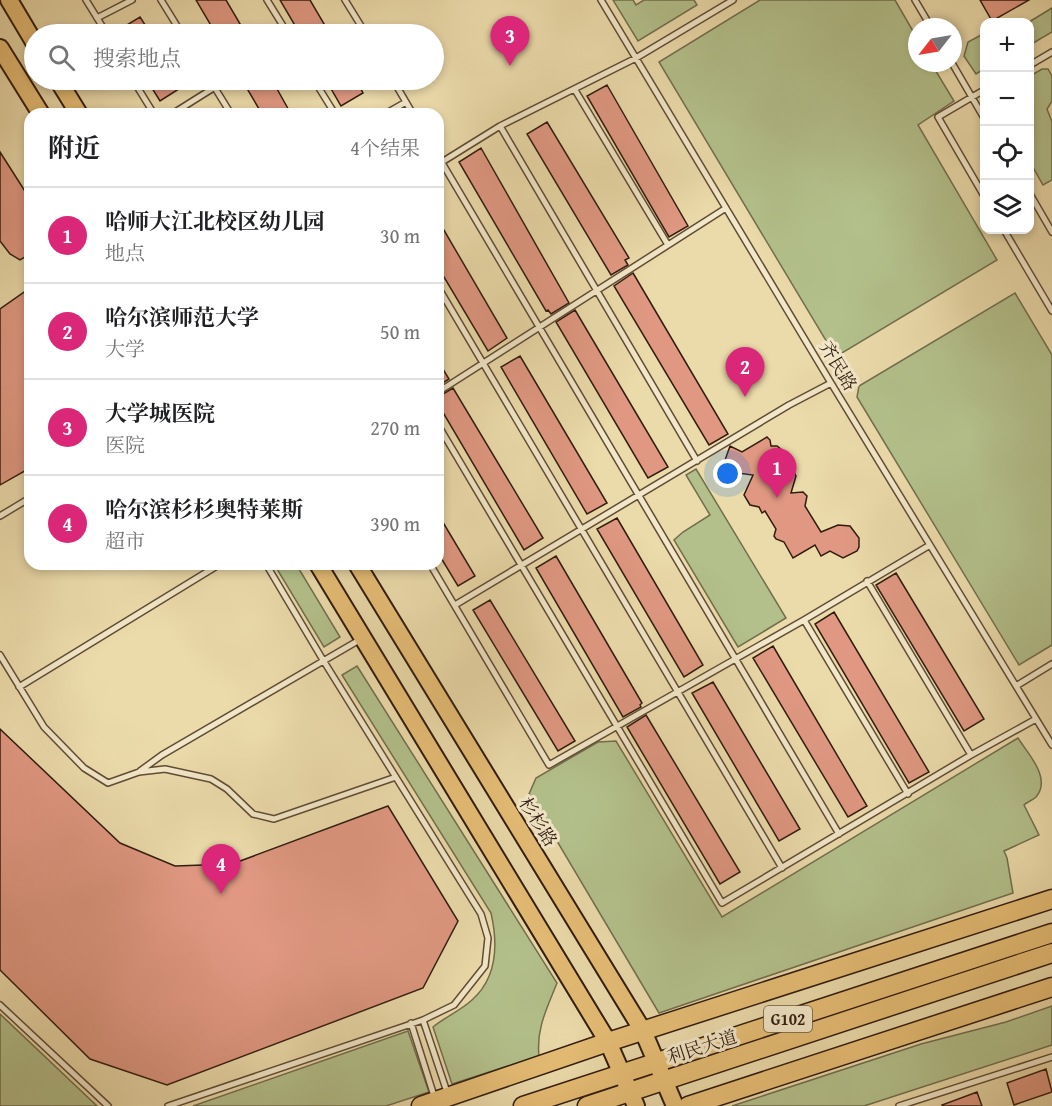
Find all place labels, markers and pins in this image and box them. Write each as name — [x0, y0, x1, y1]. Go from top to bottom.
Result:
pin: 3 — [490, 16, 530, 66]
pin: 2 — [726, 348, 764, 397]
pin: 1 — [758, 448, 796, 498]
pin: 4 — [202, 844, 240, 894]

